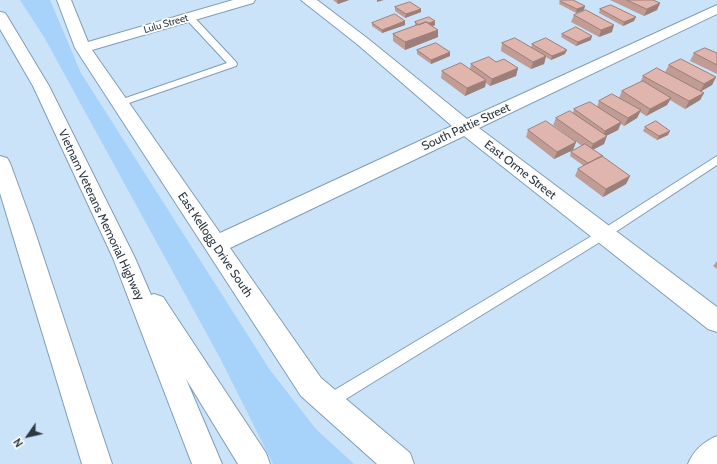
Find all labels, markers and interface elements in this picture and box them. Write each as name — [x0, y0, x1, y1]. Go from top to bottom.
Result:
street label: Lulu Street — [142, 12, 190, 36]
street label: South Pattie Street — [420, 100, 512, 154]
street label: Vietnam Veterans Memorial Highway — [55, 127, 147, 303]
street label: East Orme Street — [481, 137, 559, 203]
street label: East Kellogg Drive South — [174, 190, 256, 300]
north arrow — [8, 416, 48, 456]
text: N — [10, 436, 26, 450]

